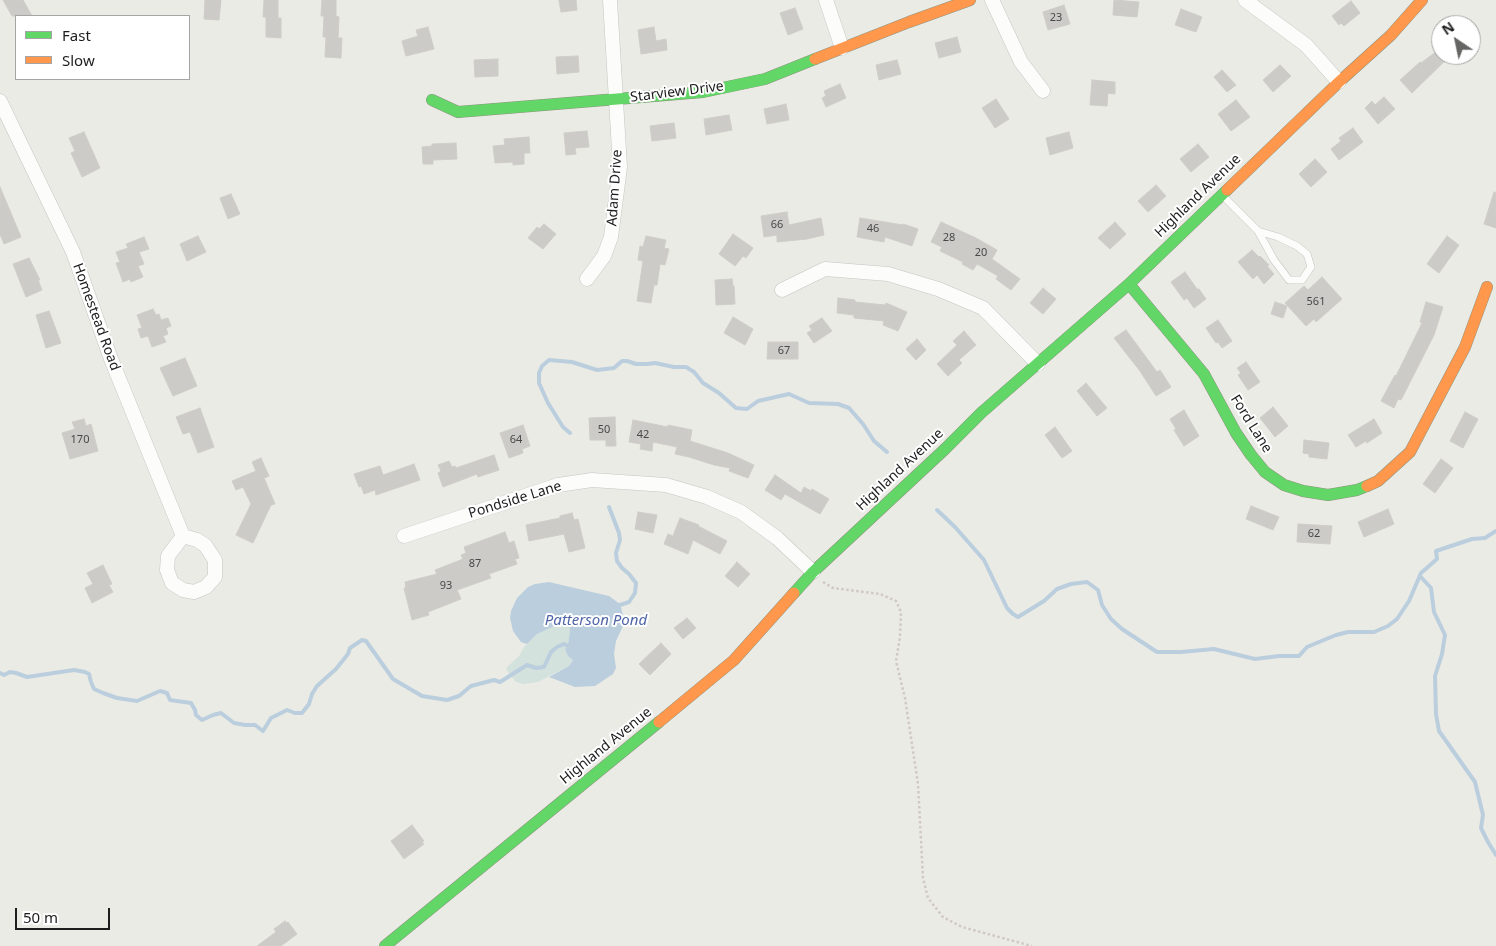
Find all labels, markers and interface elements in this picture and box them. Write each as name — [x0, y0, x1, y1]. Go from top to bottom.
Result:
house number: 23 — [1050, 11, 1062, 25]
legend — [15, 15, 190, 80]
north arrow — [1431, 15, 1481, 65]
text: N — [1438, 17, 1458, 39]
text: Fast — [62, 25, 91, 45]
text: Slow — [62, 50, 95, 70]
street label: Starview Drive — [629, 78, 725, 106]
street label: Adam Drive — [604, 149, 626, 227]
street label: Highland Avenue — [1152, 151, 1244, 241]
house number: 66 — [771, 218, 783, 232]
house number: 46 — [867, 222, 879, 236]
house number: 28 — [943, 231, 955, 245]
house number: 20 — [975, 246, 987, 260]
street label: Homestead Road — [69, 261, 123, 373]
house number: 561 — [1307, 295, 1325, 309]
house number: 67 — [778, 344, 790, 358]
street label: Ford Lane — [1227, 392, 1275, 456]
house number: 50 — [598, 423, 610, 437]
street label: Highland Avenue — [853, 425, 947, 515]
house number: 42 — [637, 428, 649, 442]
house number: 170 — [71, 433, 89, 447]
house number: 64 — [510, 433, 522, 447]
street label: Pondside Lane — [466, 478, 564, 522]
house number: 62 — [1308, 527, 1320, 541]
house number: 87 — [469, 557, 481, 571]
house number: 93 — [440, 579, 452, 593]
water label: Patterson Pond — [545, 612, 647, 630]
street label: Highland Avenue — [557, 704, 655, 788]
scale bar — [18, 898, 112, 930]
text: 50 m — [23, 907, 58, 927]

